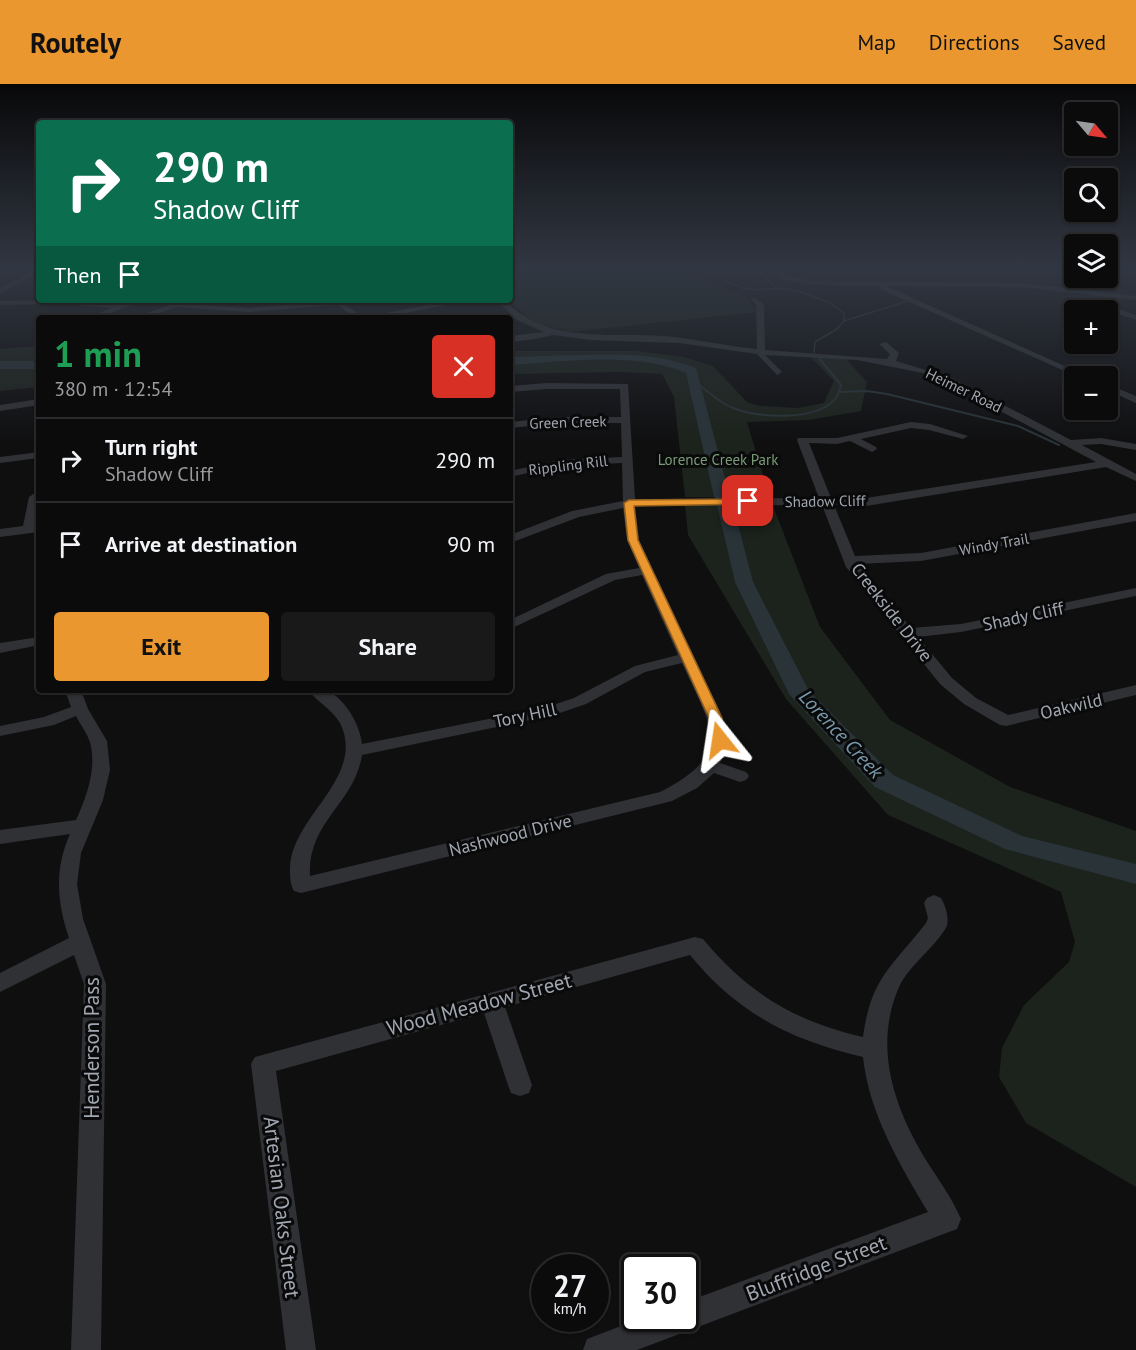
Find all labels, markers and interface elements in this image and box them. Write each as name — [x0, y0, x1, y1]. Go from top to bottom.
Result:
text: Routely — [30, 24, 121, 61]
text: Map — [857, 29, 896, 56]
text: Directions — [929, 29, 1020, 56]
text: Saved — [1053, 29, 1106, 56]
north arrow — [1064, 102, 1118, 156]
map controls — [1064, 102, 1118, 420]
text: 290 m — [153, 139, 269, 194]
icon: right — [54, 144, 132, 222]
button: search — [1064, 168, 1118, 222]
text: Shadow Cliff — [153, 192, 298, 226]
button: layers — [1064, 234, 1118, 288]
icon: arrive — [113, 258, 146, 291]
text: Then — [54, 261, 101, 289]
button: + — [1064, 300, 1118, 354]
text: 1 min — [54, 330, 142, 377]
button: close — [432, 335, 495, 398]
street label: Heimer Road — [923, 363, 1005, 417]
button: − — [1064, 366, 1118, 420]
text: 380 m · 12:54 — [54, 376, 172, 402]
street label: Green Creek — [529, 411, 608, 433]
text: Turn right — [105, 433, 197, 461]
icon: right — [54, 444, 87, 477]
text: 290 m — [435, 446, 495, 474]
park label: Lorence Creek Park — [658, 450, 779, 469]
street label: Rippling Rill — [527, 451, 609, 479]
text: Shadow Cliff — [105, 461, 213, 487]
pin — [722, 475, 773, 526]
icon: arrive — [731, 484, 764, 517]
street label: Shadow Cliff — [784, 491, 867, 511]
icon: arrive — [54, 528, 87, 561]
street label: Windy Trail — [958, 528, 1031, 559]
text: Arrive at destination — [105, 530, 297, 558]
text: 90 m — [447, 530, 495, 558]
street label: Creekside Drive — [846, 558, 938, 666]
street label: Shady Cliff — [980, 596, 1067, 636]
button: Exit — [54, 612, 269, 681]
button: Share — [281, 612, 495, 681]
water label: Lorence Creek — [793, 684, 889, 785]
street label: Oakwild — [1038, 688, 1104, 724]
street label: Tory Hill — [492, 697, 559, 733]
position arrow — [688, 708, 752, 772]
street label: Nashwood Drive — [446, 809, 574, 861]
street label: Wood Meadow Street — [384, 966, 574, 1042]
street label: Henderson Pass — [78, 977, 105, 1119]
street label: Artesian Oaks Street — [257, 1115, 307, 1299]
street label: Bluffridge Street — [742, 1229, 890, 1307]
speed limit sign: 30 — [621, 1254, 699, 1332]
text: 27 — [553, 1266, 587, 1305]
text: km/h — [554, 1299, 586, 1318]

